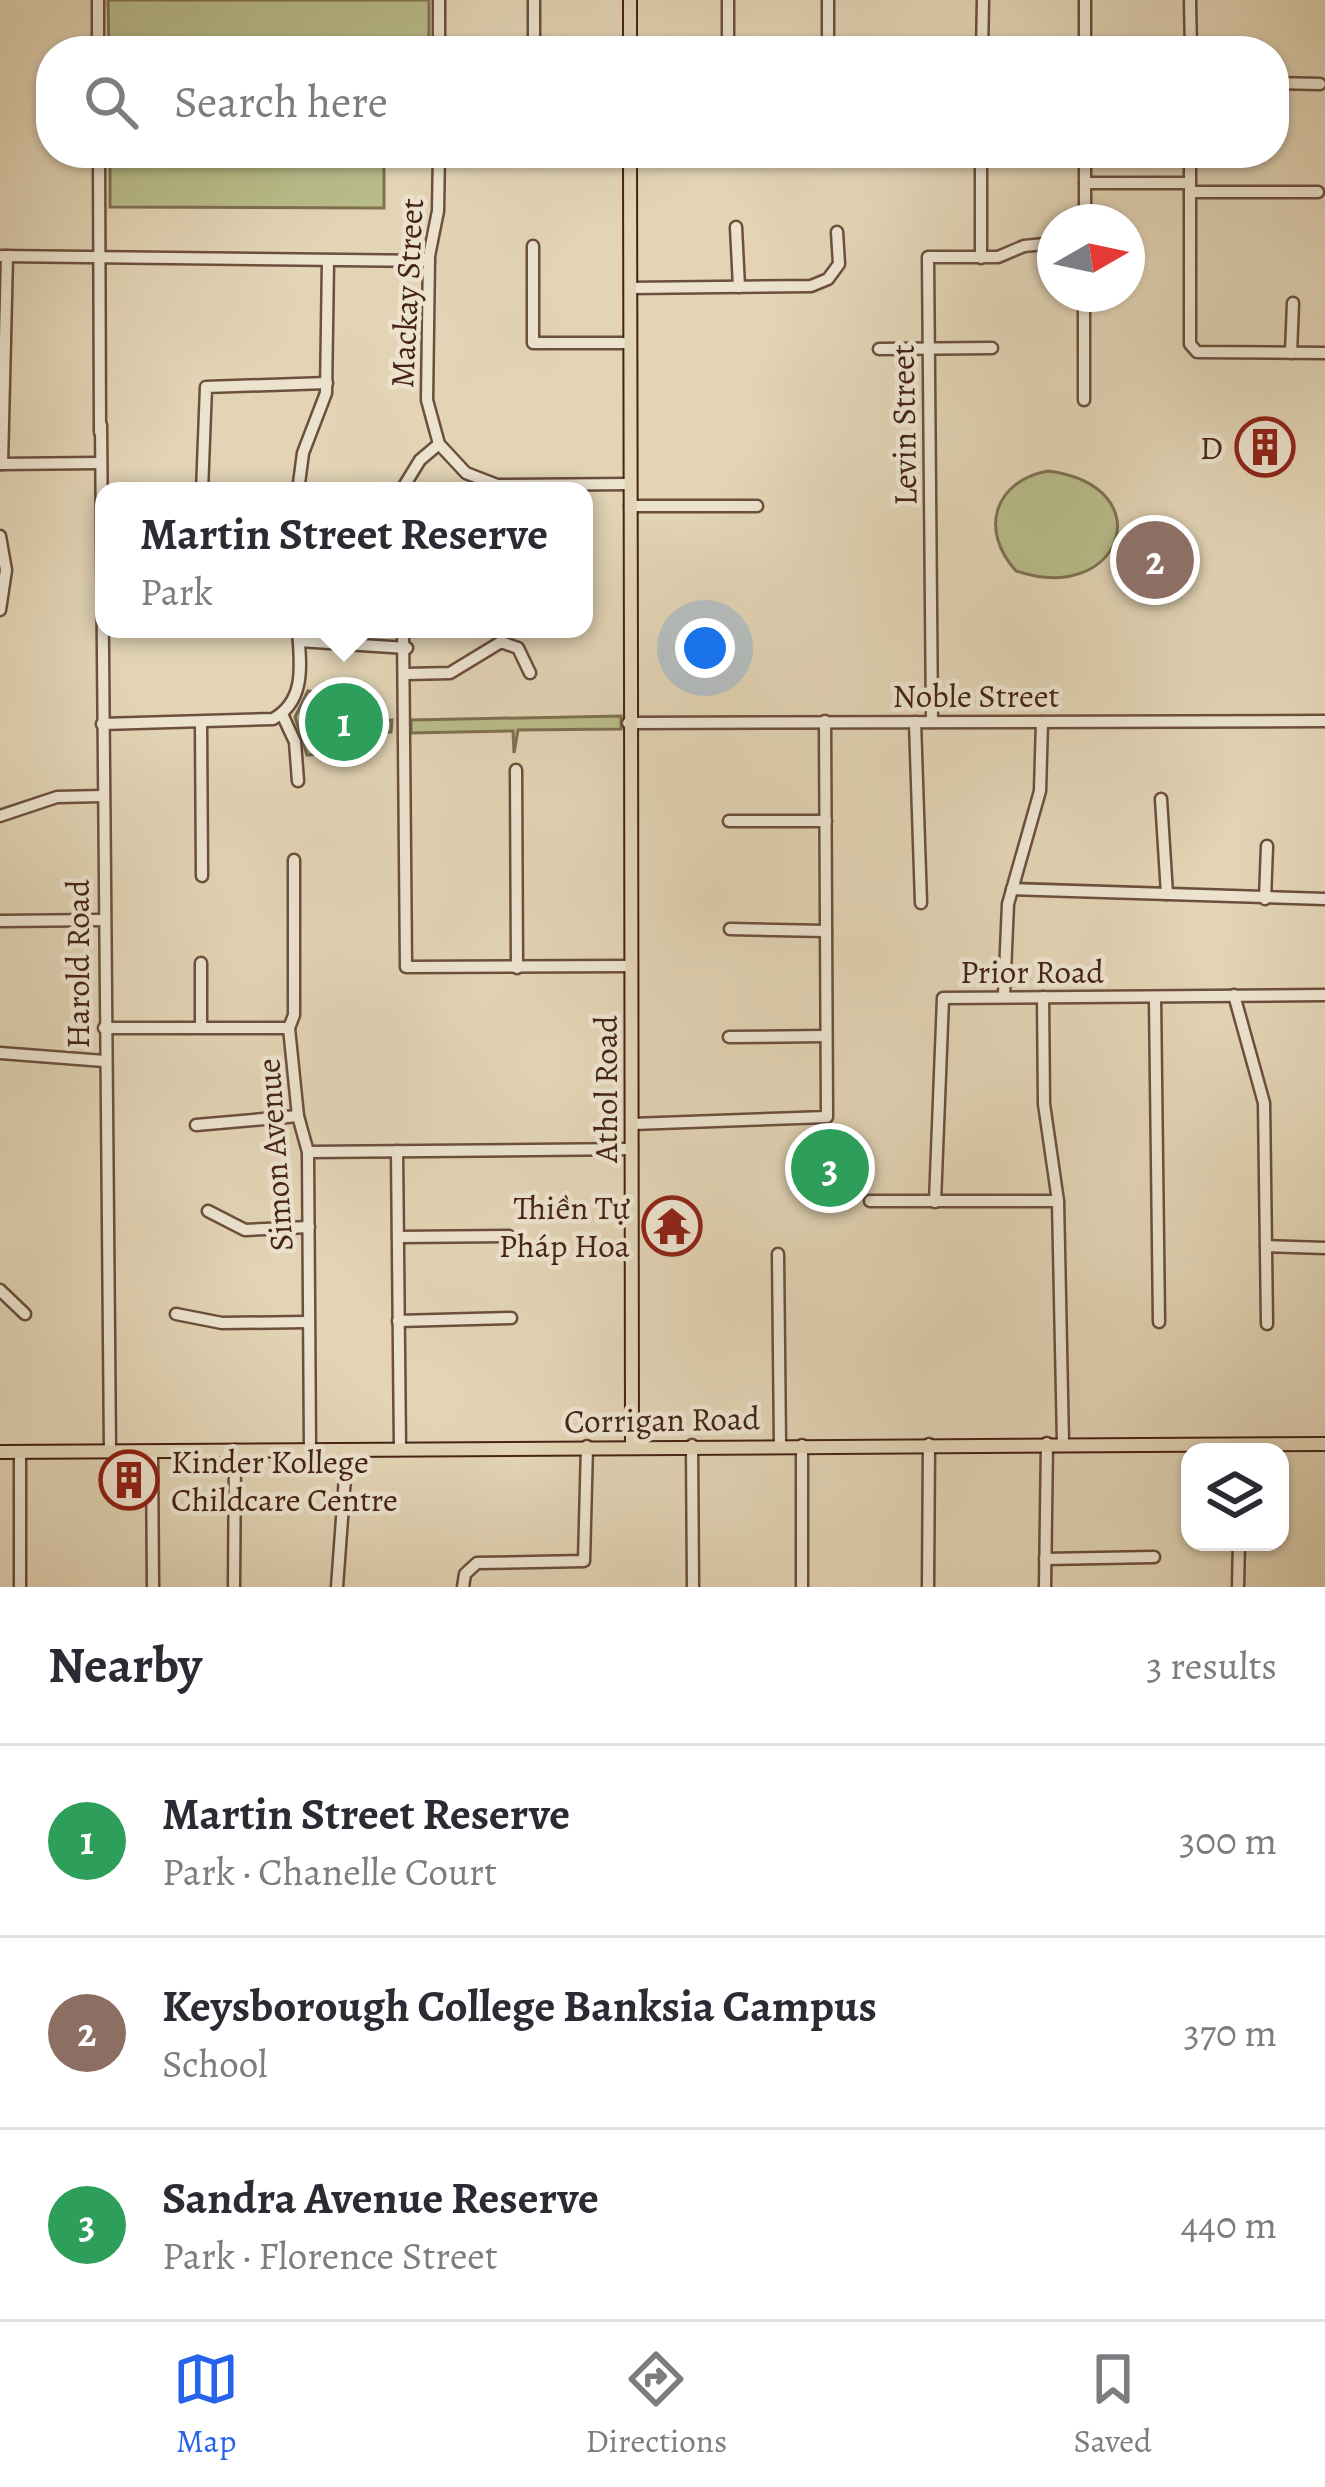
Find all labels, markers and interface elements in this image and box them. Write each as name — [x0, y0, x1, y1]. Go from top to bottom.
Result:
search box — [36, 36, 1289, 168]
icon: search — [78, 69, 144, 135]
text: Search here — [174, 71, 388, 133]
street label: Mackay Street — [379, 197, 434, 389]
north arrow — [1037, 204, 1145, 312]
street label: Levin Street — [880, 344, 927, 506]
building icon: D — [1234, 416, 1296, 478]
place label: D — [1200, 425, 1223, 470]
popup — [95, 482, 593, 638]
text: Martin Street Reserve — [140, 503, 548, 565]
pin: 2 — [1116, 515, 1194, 605]
text: Park — [140, 565, 213, 618]
your location — [675, 618, 735, 678]
street label: Noble Street — [893, 673, 1059, 718]
pin: 1 — [305, 677, 383, 767]
street label: Harold Road — [55, 879, 100, 1049]
street label: Prior Road — [960, 949, 1104, 994]
street label: Athol Road — [583, 1015, 628, 1164]
street label: Simon Avenue — [245, 1057, 304, 1253]
pin: 3 — [791, 1123, 869, 1213]
place label: Thiền Tự Pháp Hoa — [499, 1185, 631, 1268]
temple icon: Thiền Tự Pháp Hoa — [641, 1195, 703, 1257]
street label: Corrigan Road — [564, 1395, 761, 1444]
place label: Kinder Kollege Childcare Centre — [171, 1439, 398, 1522]
map controls — [1181, 1443, 1289, 1551]
button: layers — [1181, 1443, 1289, 1551]
building icon: Kinder Kollege Childcare Centre — [98, 1449, 160, 1511]
text: Nearby — [48, 1630, 202, 1700]
text: 3 results — [1146, 1639, 1277, 1692]
text: Martin Street Reserve — [162, 1783, 570, 1845]
text: 1 — [80, 1814, 94, 1867]
text: 300 m — [1179, 1814, 1277, 1867]
text: Park · Chanelle Court — [162, 1845, 497, 1898]
text: Keysborough College Banksia Campus — [162, 1975, 877, 2037]
text: 2 — [78, 2006, 96, 2059]
text: 370 m — [1183, 2006, 1277, 2059]
text: School — [162, 2037, 268, 2090]
text: Sandra Avenue Reserve — [162, 2167, 599, 2229]
text: 3 — [79, 2198, 95, 2251]
text: 440 m — [1181, 2198, 1277, 2251]
text: Park · Florence Street — [162, 2229, 498, 2282]
tab: Map — [173, 2346, 239, 2463]
tab: Directions — [586, 2346, 727, 2463]
tab: Saved — [1074, 2346, 1152, 2463]

